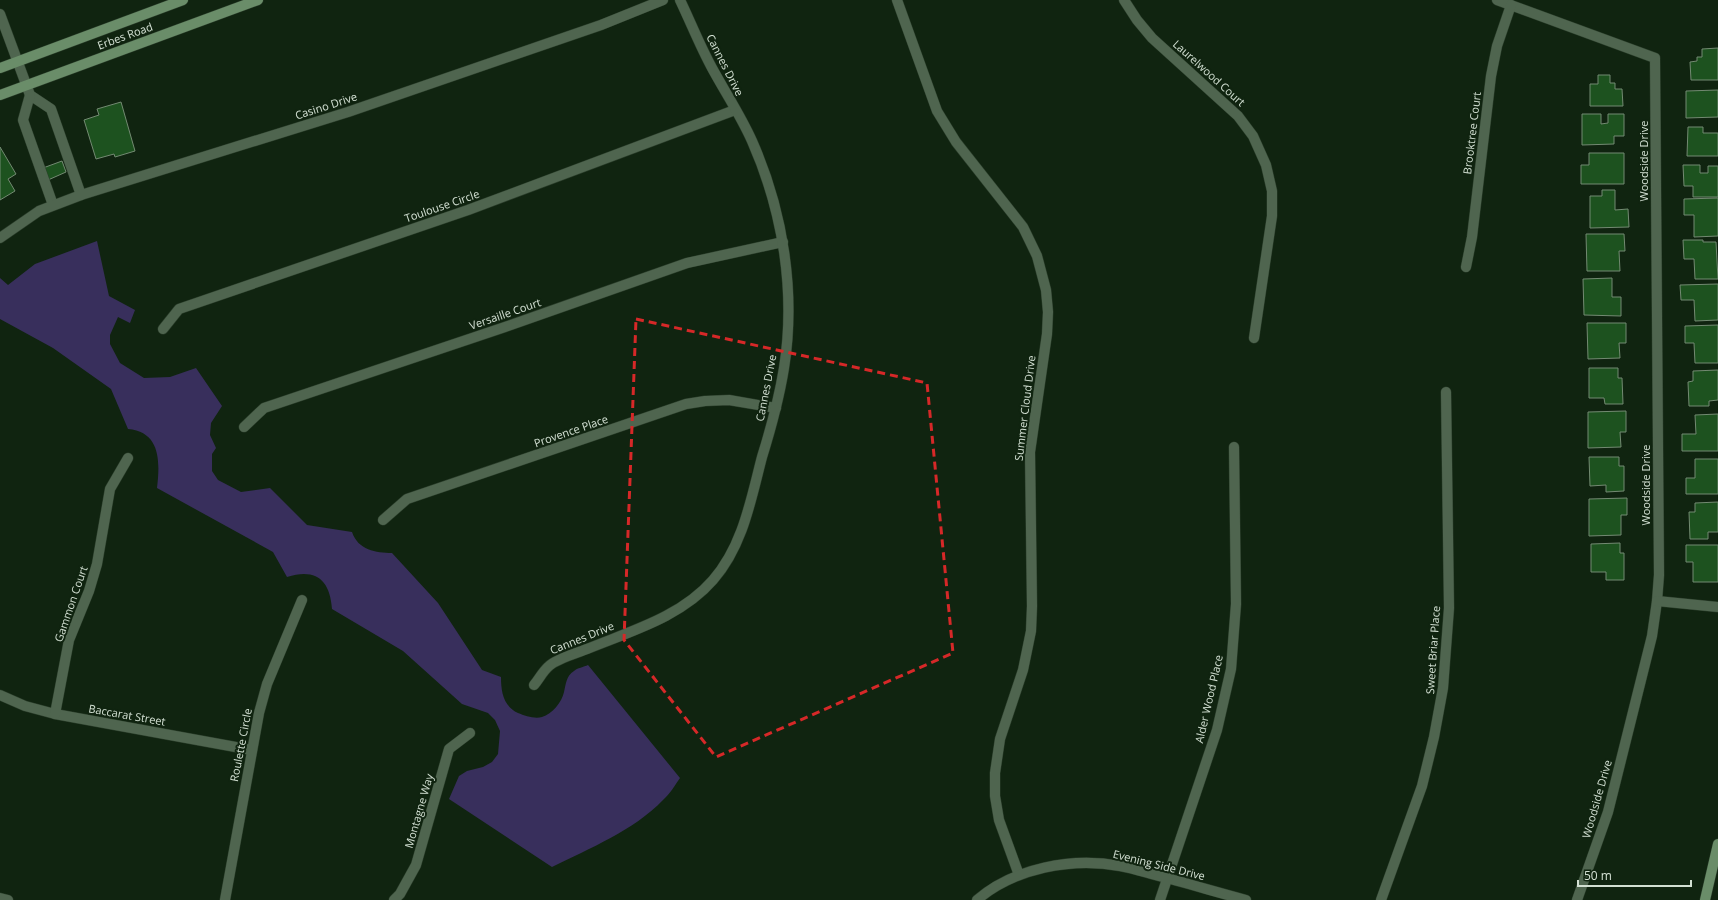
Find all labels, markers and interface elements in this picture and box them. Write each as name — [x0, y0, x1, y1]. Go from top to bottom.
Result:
street label: Erbes Road — [95, 19, 155, 52]
street label: Cannes Drive — [703, 31, 748, 98]
street label: Laurelwood Court — [1170, 36, 1249, 109]
street label: Casino Drive — [293, 88, 359, 123]
street label: Brooktree Court — [1459, 91, 1484, 175]
street label: Woodside Drive — [1636, 121, 1651, 201]
street label: Toulouse Circle — [402, 186, 481, 225]
street label: Versaille Court — [467, 294, 543, 333]
street label: Cannes Drive — [752, 353, 779, 423]
street label: Summer Cloud Drive — [1011, 354, 1038, 462]
street label: Provence Place — [532, 411, 610, 450]
street label: Woodside Drive — [1638, 445, 1653, 525]
street label: Gammon Court — [51, 564, 91, 644]
street label: Sweet Briar Place — [1422, 605, 1443, 695]
street label: Cannes Drive — [548, 618, 616, 657]
street label: Alder Wood Place — [1191, 653, 1226, 744]
street label: Baccarat Street — [87, 700, 167, 729]
street label: Roulette Circle — [226, 707, 255, 783]
street label: Woodside Drive — [1578, 758, 1615, 840]
street label: Montagne Way — [401, 771, 436, 850]
street label: Evening Side Drive — [1112, 846, 1207, 883]
scale bar — [1578, 862, 1691, 888]
text: 50 m — [1584, 867, 1612, 884]

